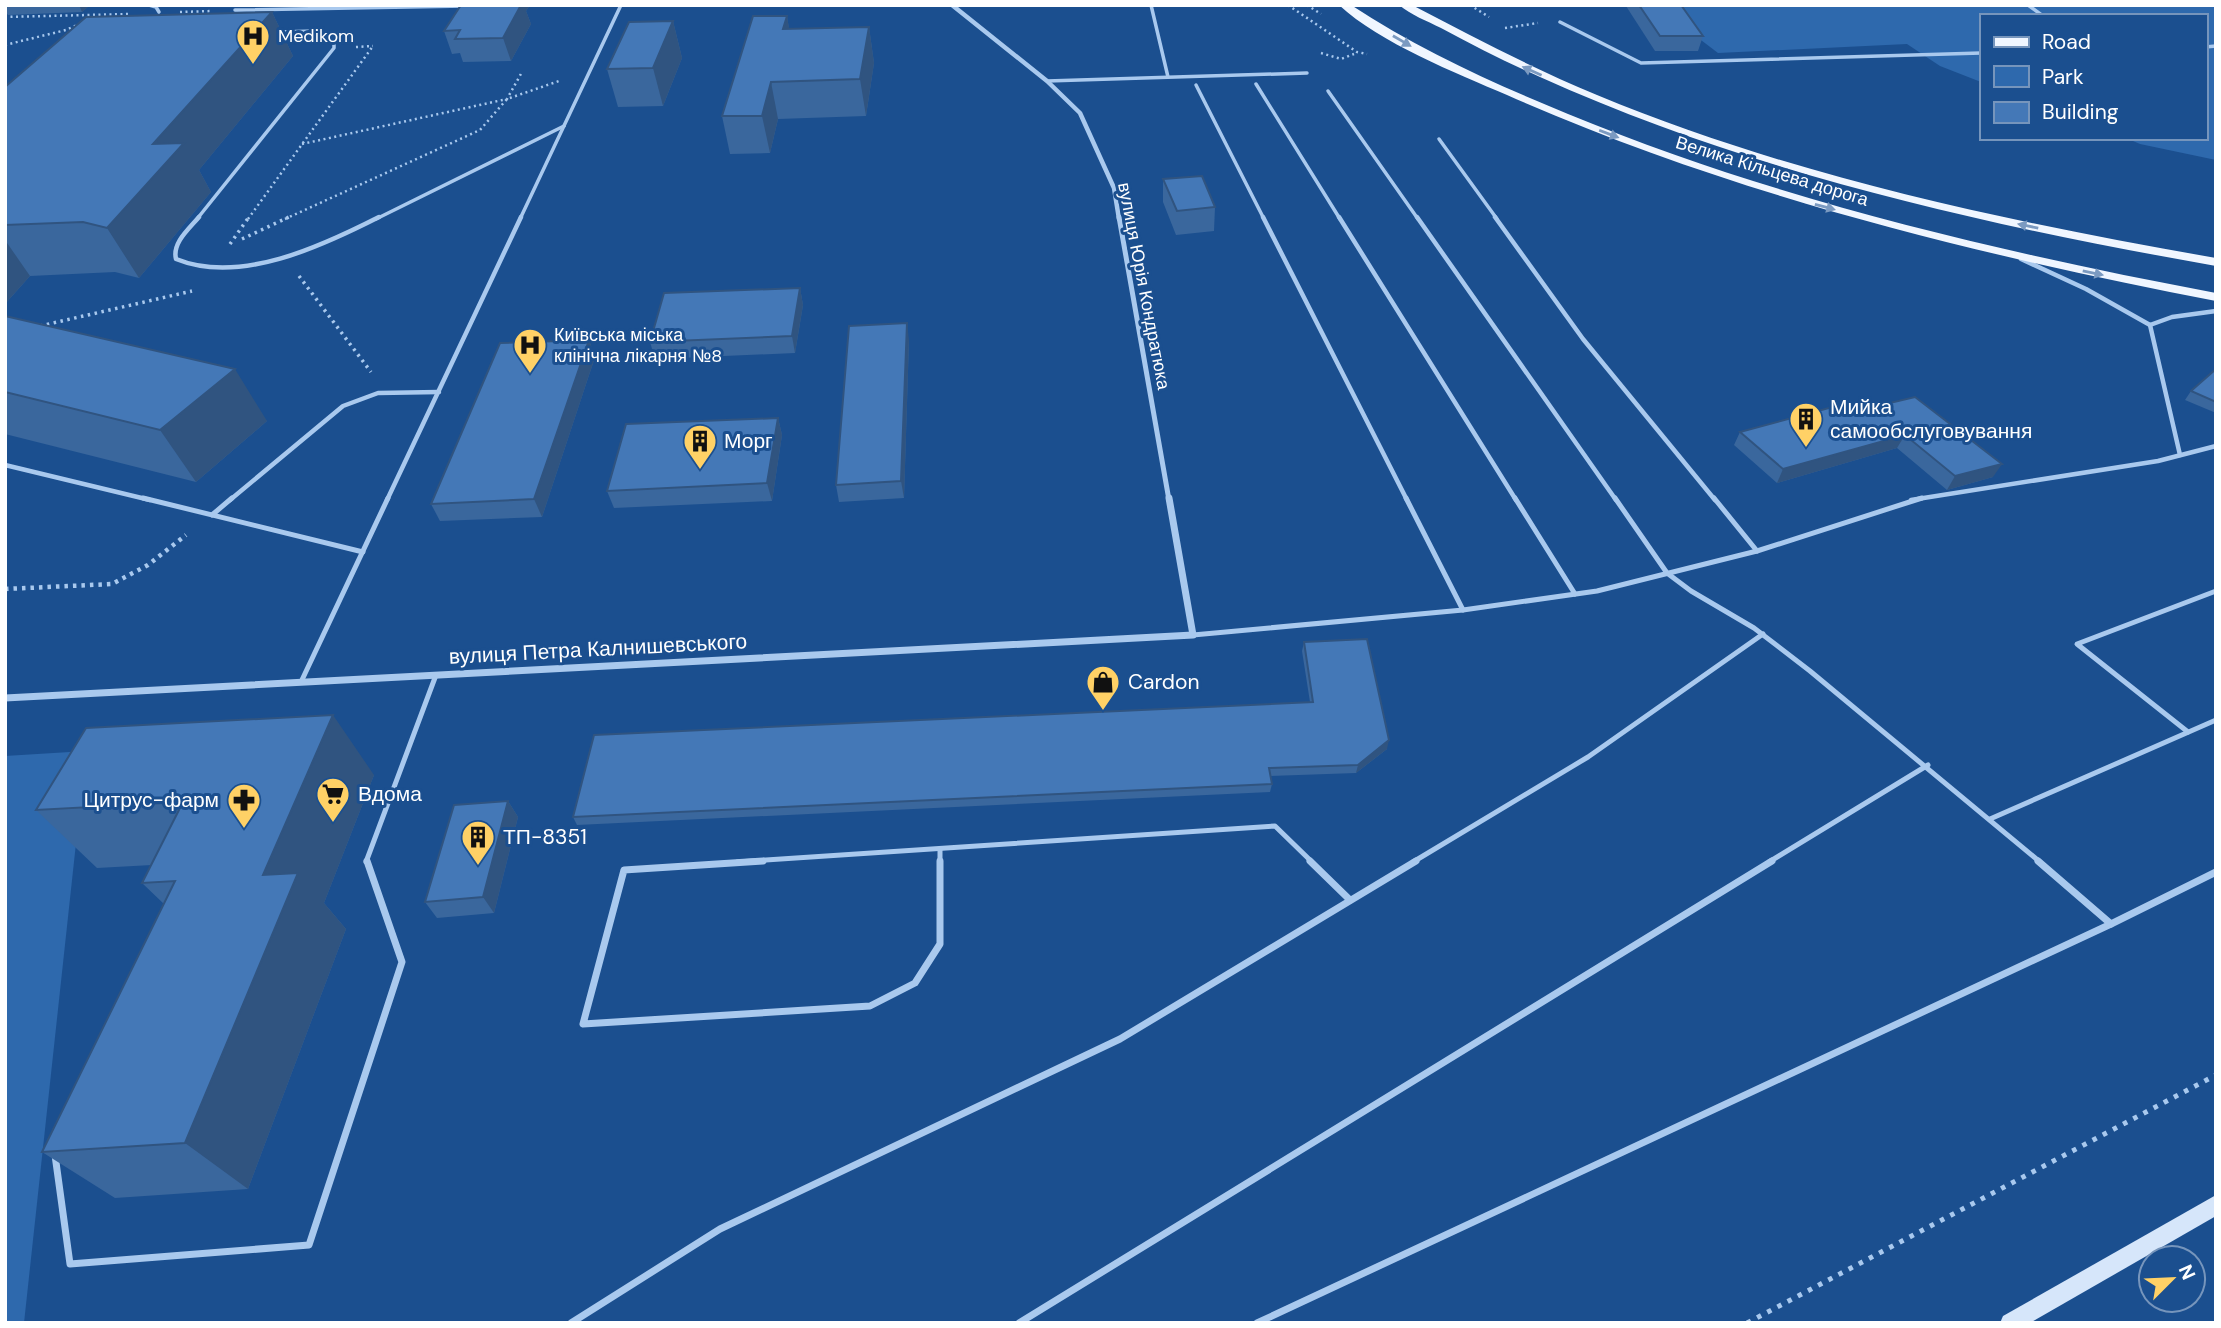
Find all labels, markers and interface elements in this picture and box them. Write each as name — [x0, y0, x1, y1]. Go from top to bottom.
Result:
legend — [1980, 14, 2207, 140]
hospital icon: Medikom — [234, 17, 272, 66]
place label: Medikom — [278, 24, 354, 48]
text: Road — [2042, 28, 2091, 56]
one-way arrow — [1392, 35, 1411, 47]
text: Park — [2042, 63, 2084, 91]
one-way arrow — [1521, 65, 1542, 76]
text: Building — [2042, 98, 2119, 126]
one-way arrow — [1599, 129, 1620, 140]
street label: Велика Кільцева дорога — [1673, 130, 1872, 212]
street label: вулиця Юрія Кондратюка — [1112, 180, 1176, 393]
one-way arrow — [1815, 202, 1836, 212]
one-way arrow — [2017, 220, 2039, 231]
one-way arrow — [2082, 268, 2104, 279]
place label: Київська міська клінічна лікарня №8 — [554, 323, 722, 368]
hospital icon: Київська міська клінічна лікарня №8 — [511, 326, 549, 375]
place label: Мийка самообслуговування — [1830, 393, 2032, 445]
building icon: Мийка самообслуговування — [1787, 400, 1825, 449]
building icon: Морг — [681, 422, 719, 471]
place label: Морг — [724, 427, 773, 455]
street label: вулиця Петра Калнишевського — [448, 627, 748, 671]
shop icon: Cardon — [1084, 663, 1122, 712]
place label: Cardon — [1128, 668, 1200, 696]
supermarket icon: Вдома — [314, 775, 352, 824]
place label: Вдома — [358, 780, 422, 808]
pharmacy icon: Цитрус-фарм — [225, 781, 263, 830]
place label: Цитрус-фарм — [83, 786, 219, 814]
building icon: ТП-8351 — [459, 818, 497, 867]
place label: ТП-8351 — [503, 823, 587, 851]
north arrow — [2137, 1244, 2207, 1314]
text: N — [2173, 1261, 2201, 1284]

